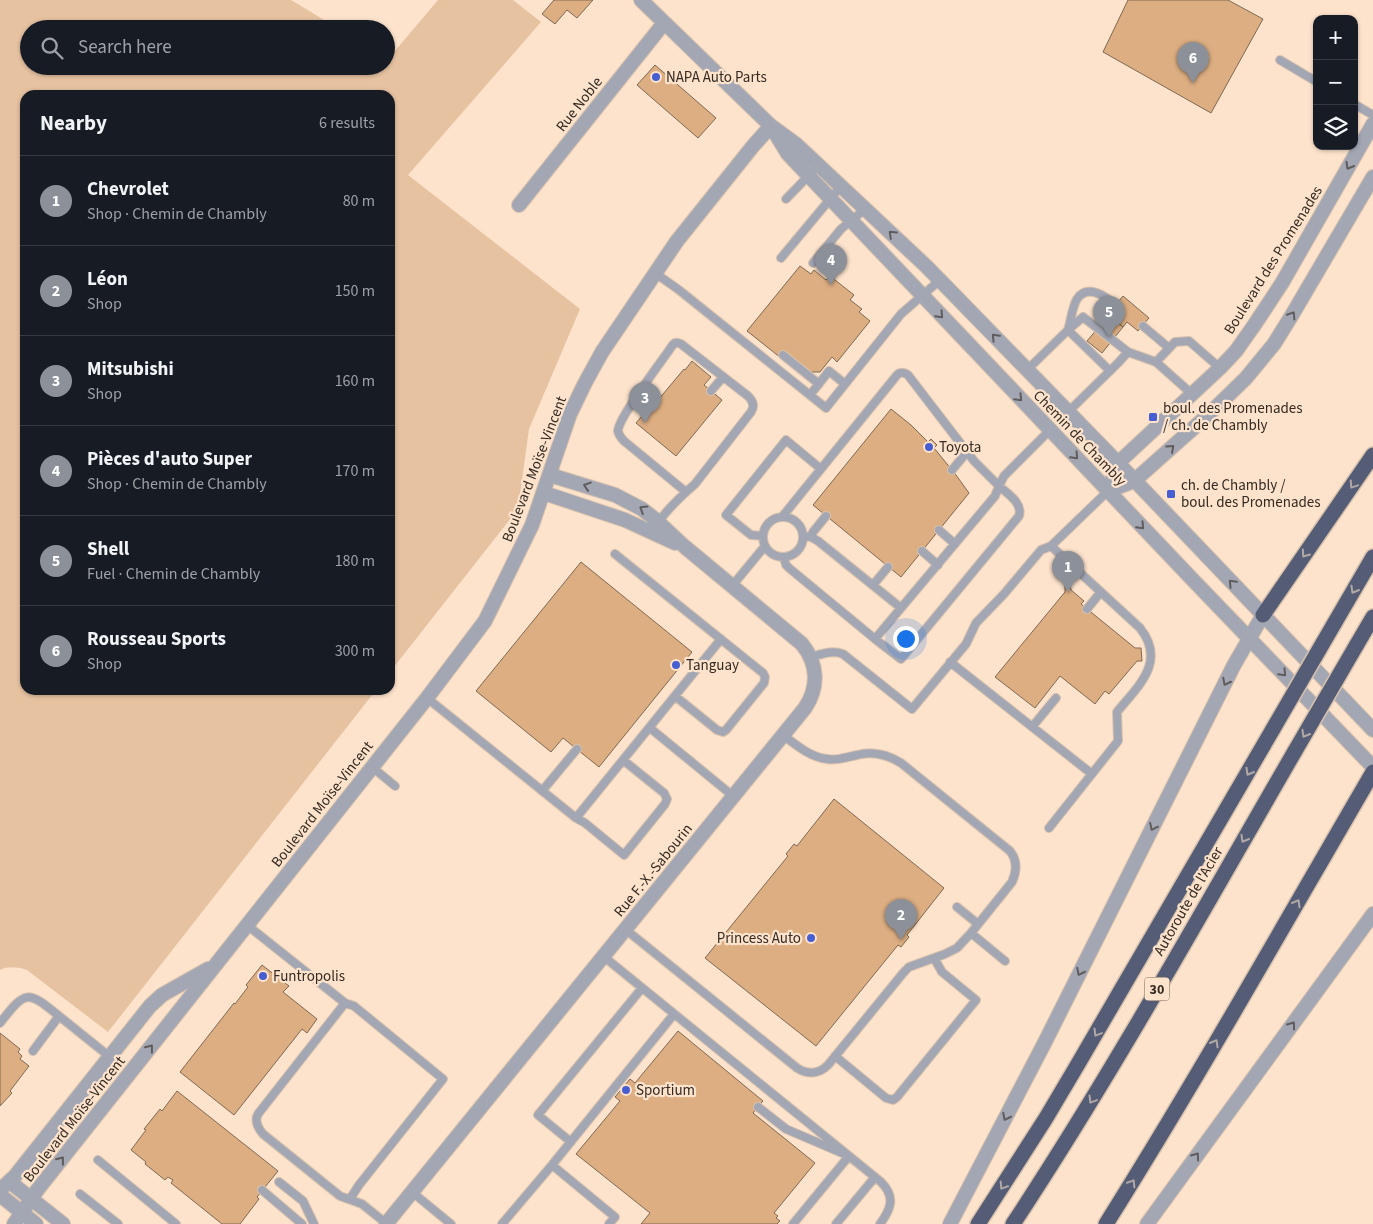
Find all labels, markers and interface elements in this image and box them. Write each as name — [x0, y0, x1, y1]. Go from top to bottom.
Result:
map controls — [1313, 15, 1358, 150]
button: + — [1313, 15, 1358, 60]
search box — [20, 20, 395, 75]
icon: search — [38, 34, 66, 62]
text: Search here — [78, 34, 172, 61]
pin: 6 — [1177, 42, 1209, 83]
button: − — [1313, 60, 1358, 105]
place label: NAPA Auto Parts — [666, 67, 767, 88]
marker: NAPA Auto Parts — [650, 71, 662, 83]
street label: Rue Noble — [551, 72, 608, 136]
button: layers — [1313, 105, 1358, 150]
text: Nearby — [40, 108, 107, 138]
text: 6 results — [319, 112, 375, 134]
one-way arrow — [1345, 161, 1355, 170]
text: Chevrolet — [87, 176, 169, 203]
street label: Boulevard des Promenades — [1219, 182, 1328, 339]
text: 1 — [52, 190, 60, 212]
text: 80 m — [343, 190, 375, 212]
text: Shop · Chemin de Chambly — [87, 203, 267, 225]
one-way arrow — [888, 231, 897, 240]
pin: 4 — [815, 244, 847, 285]
text: Léon — [87, 266, 128, 293]
text: 2 — [52, 280, 60, 302]
text: 150 m — [335, 280, 375, 302]
text: Shop — [87, 293, 122, 315]
pin: 5 — [1093, 296, 1125, 337]
one-way arrow — [934, 309, 943, 318]
one-way arrow — [1285, 312, 1295, 321]
one-way arrow — [992, 334, 1001, 343]
text: Mitsubishi — [87, 356, 174, 383]
text: 3 — [52, 370, 60, 392]
text: 160 m — [335, 370, 375, 392]
pin: 3 — [629, 382, 661, 423]
text: Shop — [87, 383, 122, 405]
street label: Chemin de Chambly — [1028, 386, 1131, 491]
one-way arrow — [1013, 392, 1022, 401]
street label: Boulevard Moïse-Vincent — [497, 393, 572, 545]
place label: boul. des Promenades / ch. de Chambly — [1163, 398, 1303, 436]
marker: boul. des Promenades / ch. de Chambly — [1147, 411, 1159, 423]
place label: Toyota — [939, 437, 981, 458]
marker: Toyota — [923, 441, 935, 453]
one-way arrow — [1165, 445, 1174, 454]
text: Pièces d'auto Super — [87, 446, 252, 473]
one-way arrow — [1069, 451, 1078, 460]
text: 4 — [52, 460, 60, 482]
text: 170 m — [335, 460, 375, 482]
text: Shop · Chemin de Chambly — [87, 473, 267, 495]
place label: ch. de Chambly / boul. des Promenades — [1181, 475, 1321, 513]
one-way arrow — [1350, 479, 1359, 488]
one-way arrow — [583, 482, 592, 492]
marker: ch. de Chambly / boul. des Promenades — [1165, 488, 1177, 500]
one-way arrow — [639, 506, 648, 516]
one-way arrow — [1135, 520, 1144, 529]
text: Shell — [87, 536, 129, 563]
one-way arrow — [1302, 548, 1311, 558]
text: 5 — [52, 550, 60, 572]
text: 180 m — [335, 550, 375, 572]
pin: 1 — [1052, 551, 1084, 592]
text: Fuel · Chemin de Chambly — [87, 563, 260, 585]
one-way arrow — [1229, 580, 1238, 589]
one-way arrow — [1350, 585, 1360, 594]
text: Rousseau Sports — [87, 626, 226, 653]
your location — [893, 626, 919, 652]
text: 6 — [52, 640, 60, 662]
text: 300 m — [335, 640, 375, 662]
text: Shop — [87, 653, 122, 675]
place label: Tanguay — [686, 655, 739, 676]
marker: Tanguay — [670, 659, 682, 671]
one-way arrow — [1277, 668, 1286, 677]
one-way arrow — [1222, 676, 1232, 685]
one-way arrow — [1302, 728, 1312, 737]
street label: Boulevard Moïse-Vincent — [266, 737, 378, 872]
one-way arrow — [1245, 766, 1255, 775]
street label: Rue F.-X.-Sabourin — [609, 819, 698, 921]
one-way arrow — [1149, 822, 1159, 831]
one-way arrow — [1241, 833, 1251, 842]
street label: Autoroute de l'Acier — [1149, 842, 1229, 960]
pin: 2 — [885, 899, 917, 940]
one-way arrow — [1291, 899, 1301, 908]
place label: Princess Auto — [717, 928, 801, 949]
marker: Princess Auto — [805, 932, 817, 944]
place label: Funtropolis — [273, 966, 345, 987]
one-way arrow — [1076, 967, 1086, 976]
marker: Funtropolis — [257, 970, 269, 982]
road number: 30 — [1144, 978, 1170, 1001]
one-way arrow — [1286, 1021, 1295, 1031]
one-way arrow — [1093, 1028, 1103, 1037]
one-way arrow — [1209, 1040, 1219, 1049]
one-way arrow — [145, 1045, 153, 1054]
street label: Boulevard Moïse-Vincent — [18, 1052, 130, 1187]
place label: Sportium — [636, 1080, 695, 1101]
marker: Sportium — [620, 1084, 632, 1096]
one-way arrow — [1088, 1095, 1098, 1104]
one-way arrow — [1002, 1112, 1012, 1121]
one-way arrow — [1190, 1152, 1199, 1162]
one-way arrow — [56, 1157, 64, 1166]
one-way arrow — [1125, 1179, 1135, 1188]
one-way arrow — [999, 1181, 1009, 1190]

